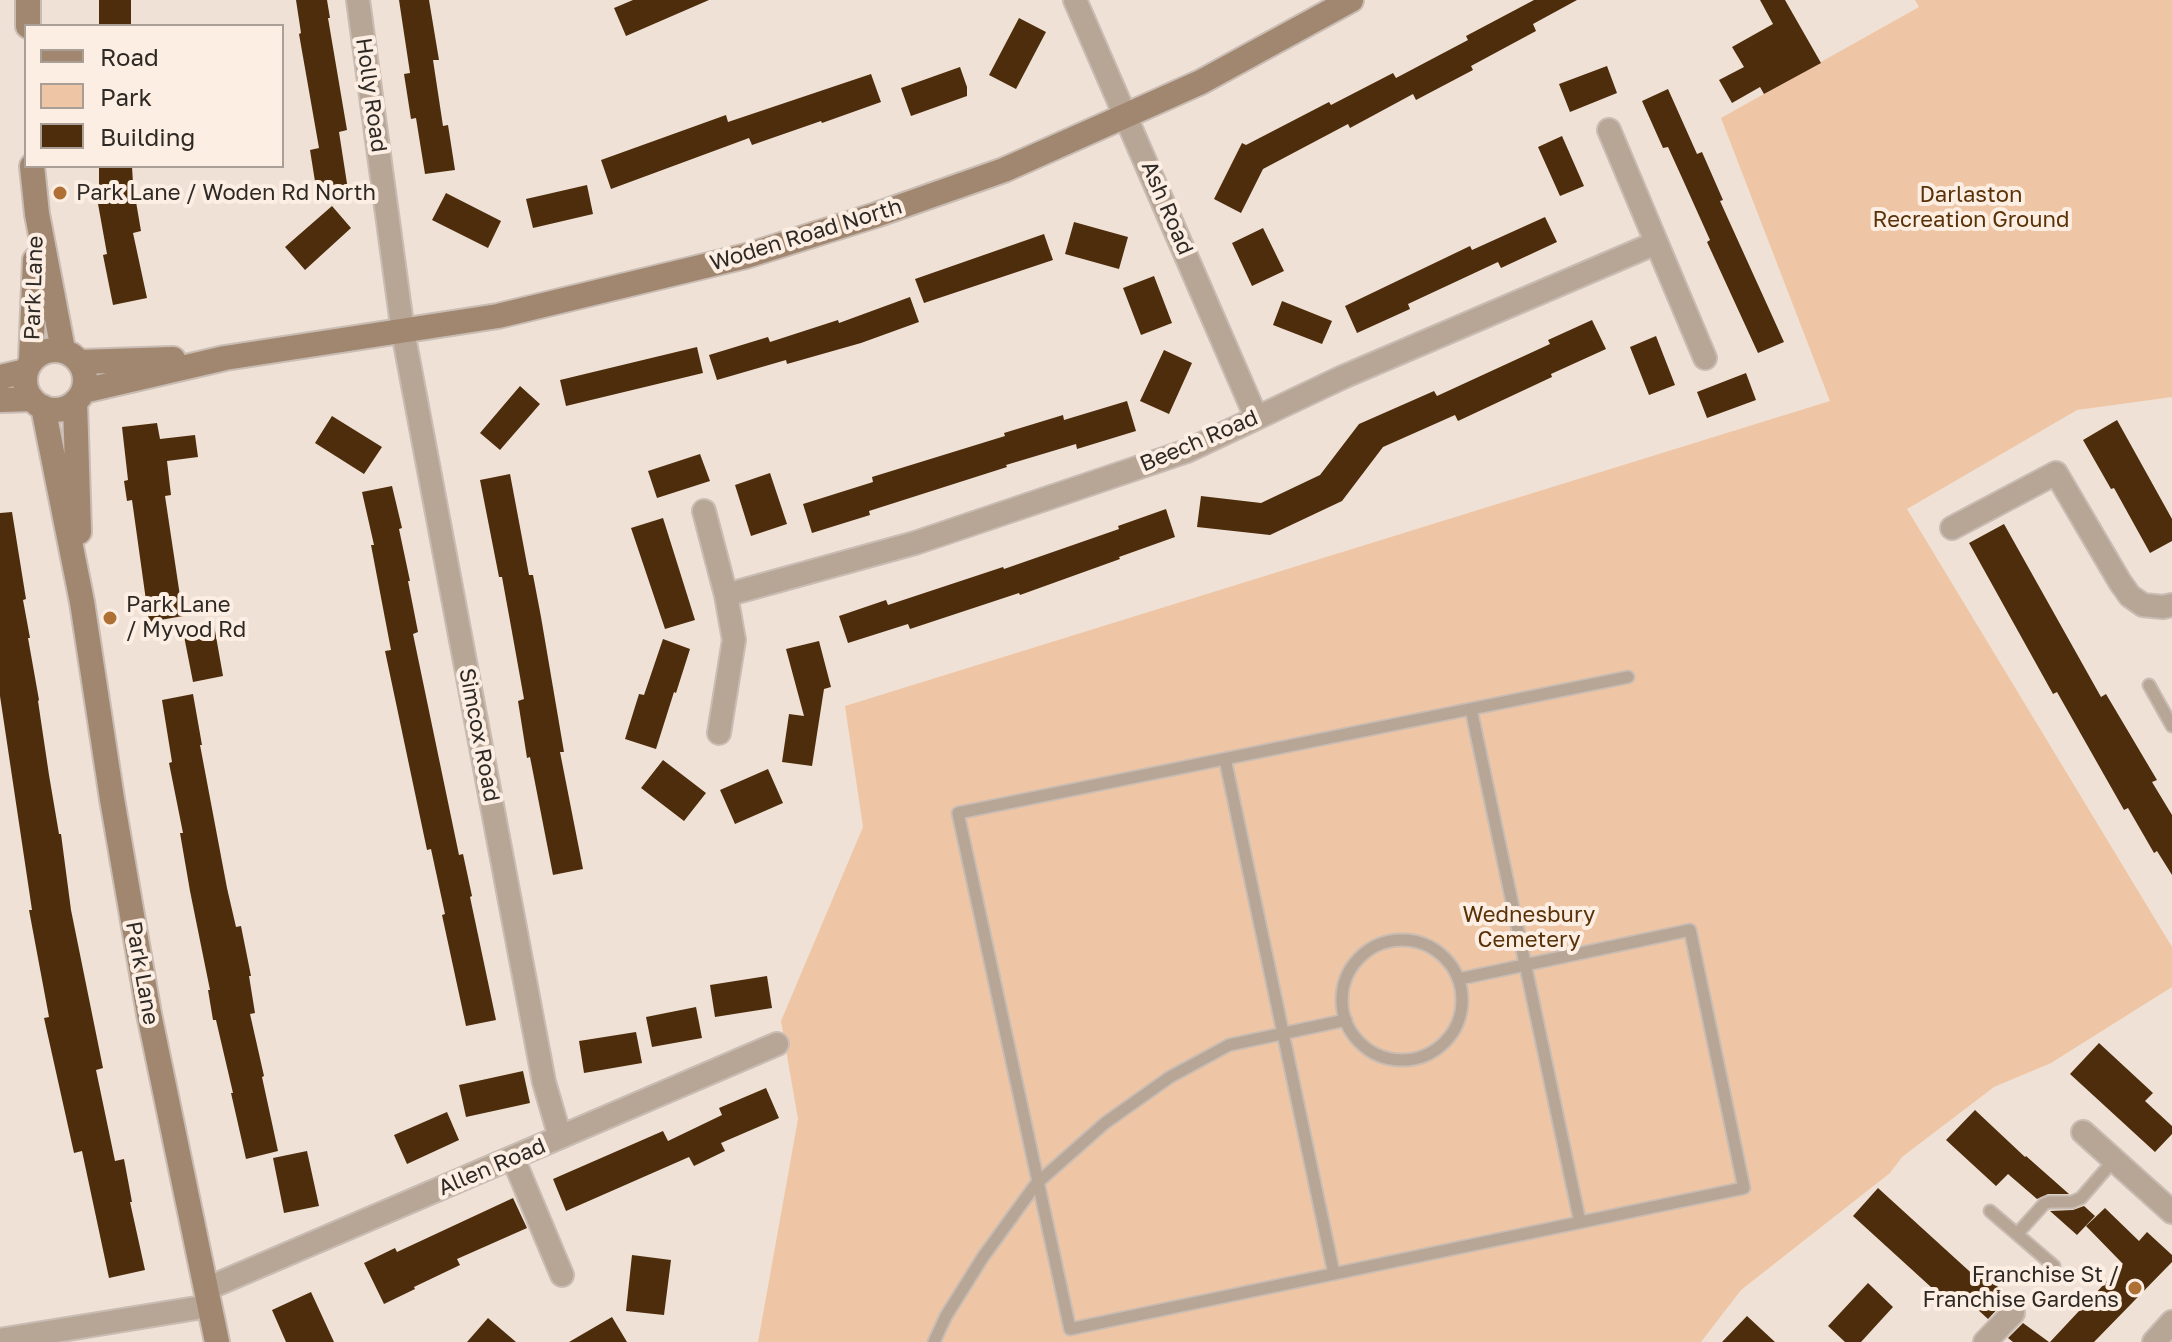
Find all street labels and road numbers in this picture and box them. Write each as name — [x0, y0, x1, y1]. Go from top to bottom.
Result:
street label: Holly Road — [350, 36, 392, 154]
street label: Ash Road — [1135, 157, 1199, 259]
street label: Woden Road North — [707, 193, 905, 277]
street label: Park Lane — [19, 235, 49, 341]
street label: Beech Road — [1136, 404, 1262, 478]
street label: Simcox Road — [453, 666, 505, 804]
street label: Park Lane — [120, 919, 164, 1027]
street label: Allen Road — [434, 1133, 550, 1201]

